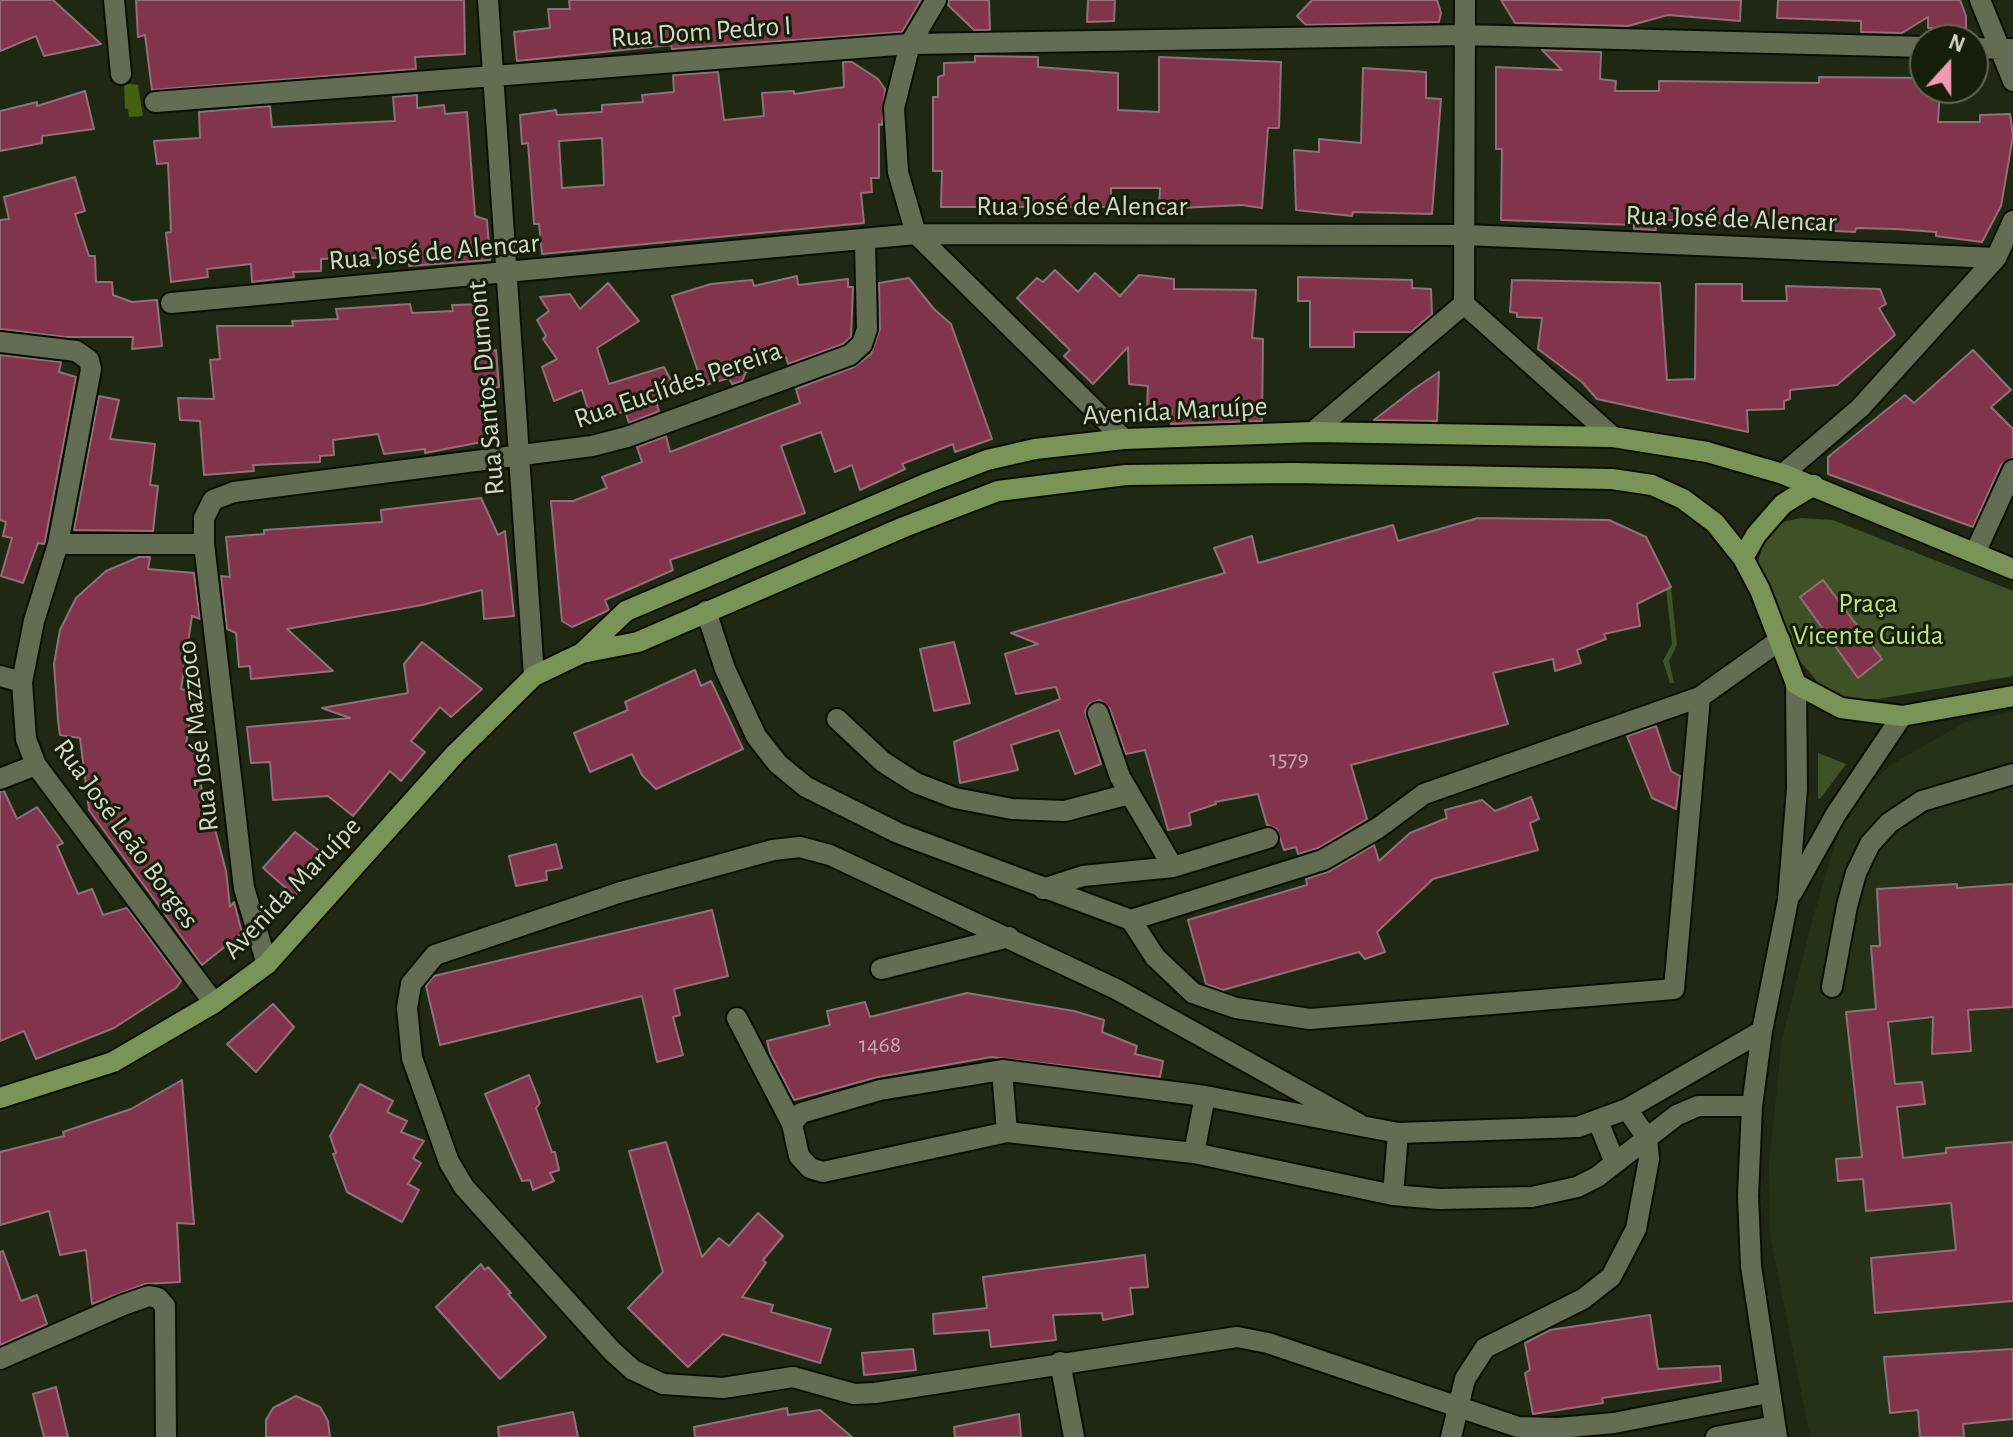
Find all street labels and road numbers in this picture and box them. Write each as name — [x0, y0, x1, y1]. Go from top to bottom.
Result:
street label: Rua Dom Pedro I — [610, 9, 792, 55]
street label: Rua José de Alencar — [976, 190, 1188, 224]
street label: Rua José de Alencar — [1625, 199, 1837, 239]
street label: Rua José de Alencar — [327, 226, 541, 278]
street label: Rua Santos Dumont — [460, 279, 512, 497]
street label: Rua Euclídes Pereira — [570, 334, 786, 436]
street label: Avenida Maruípe — [1082, 389, 1268, 433]
street label: Rua José Mazzoco — [170, 639, 226, 833]
street label: Rua José Leão Borges — [46, 733, 206, 935]
street label: Avenida Maruípe — [216, 810, 368, 966]

